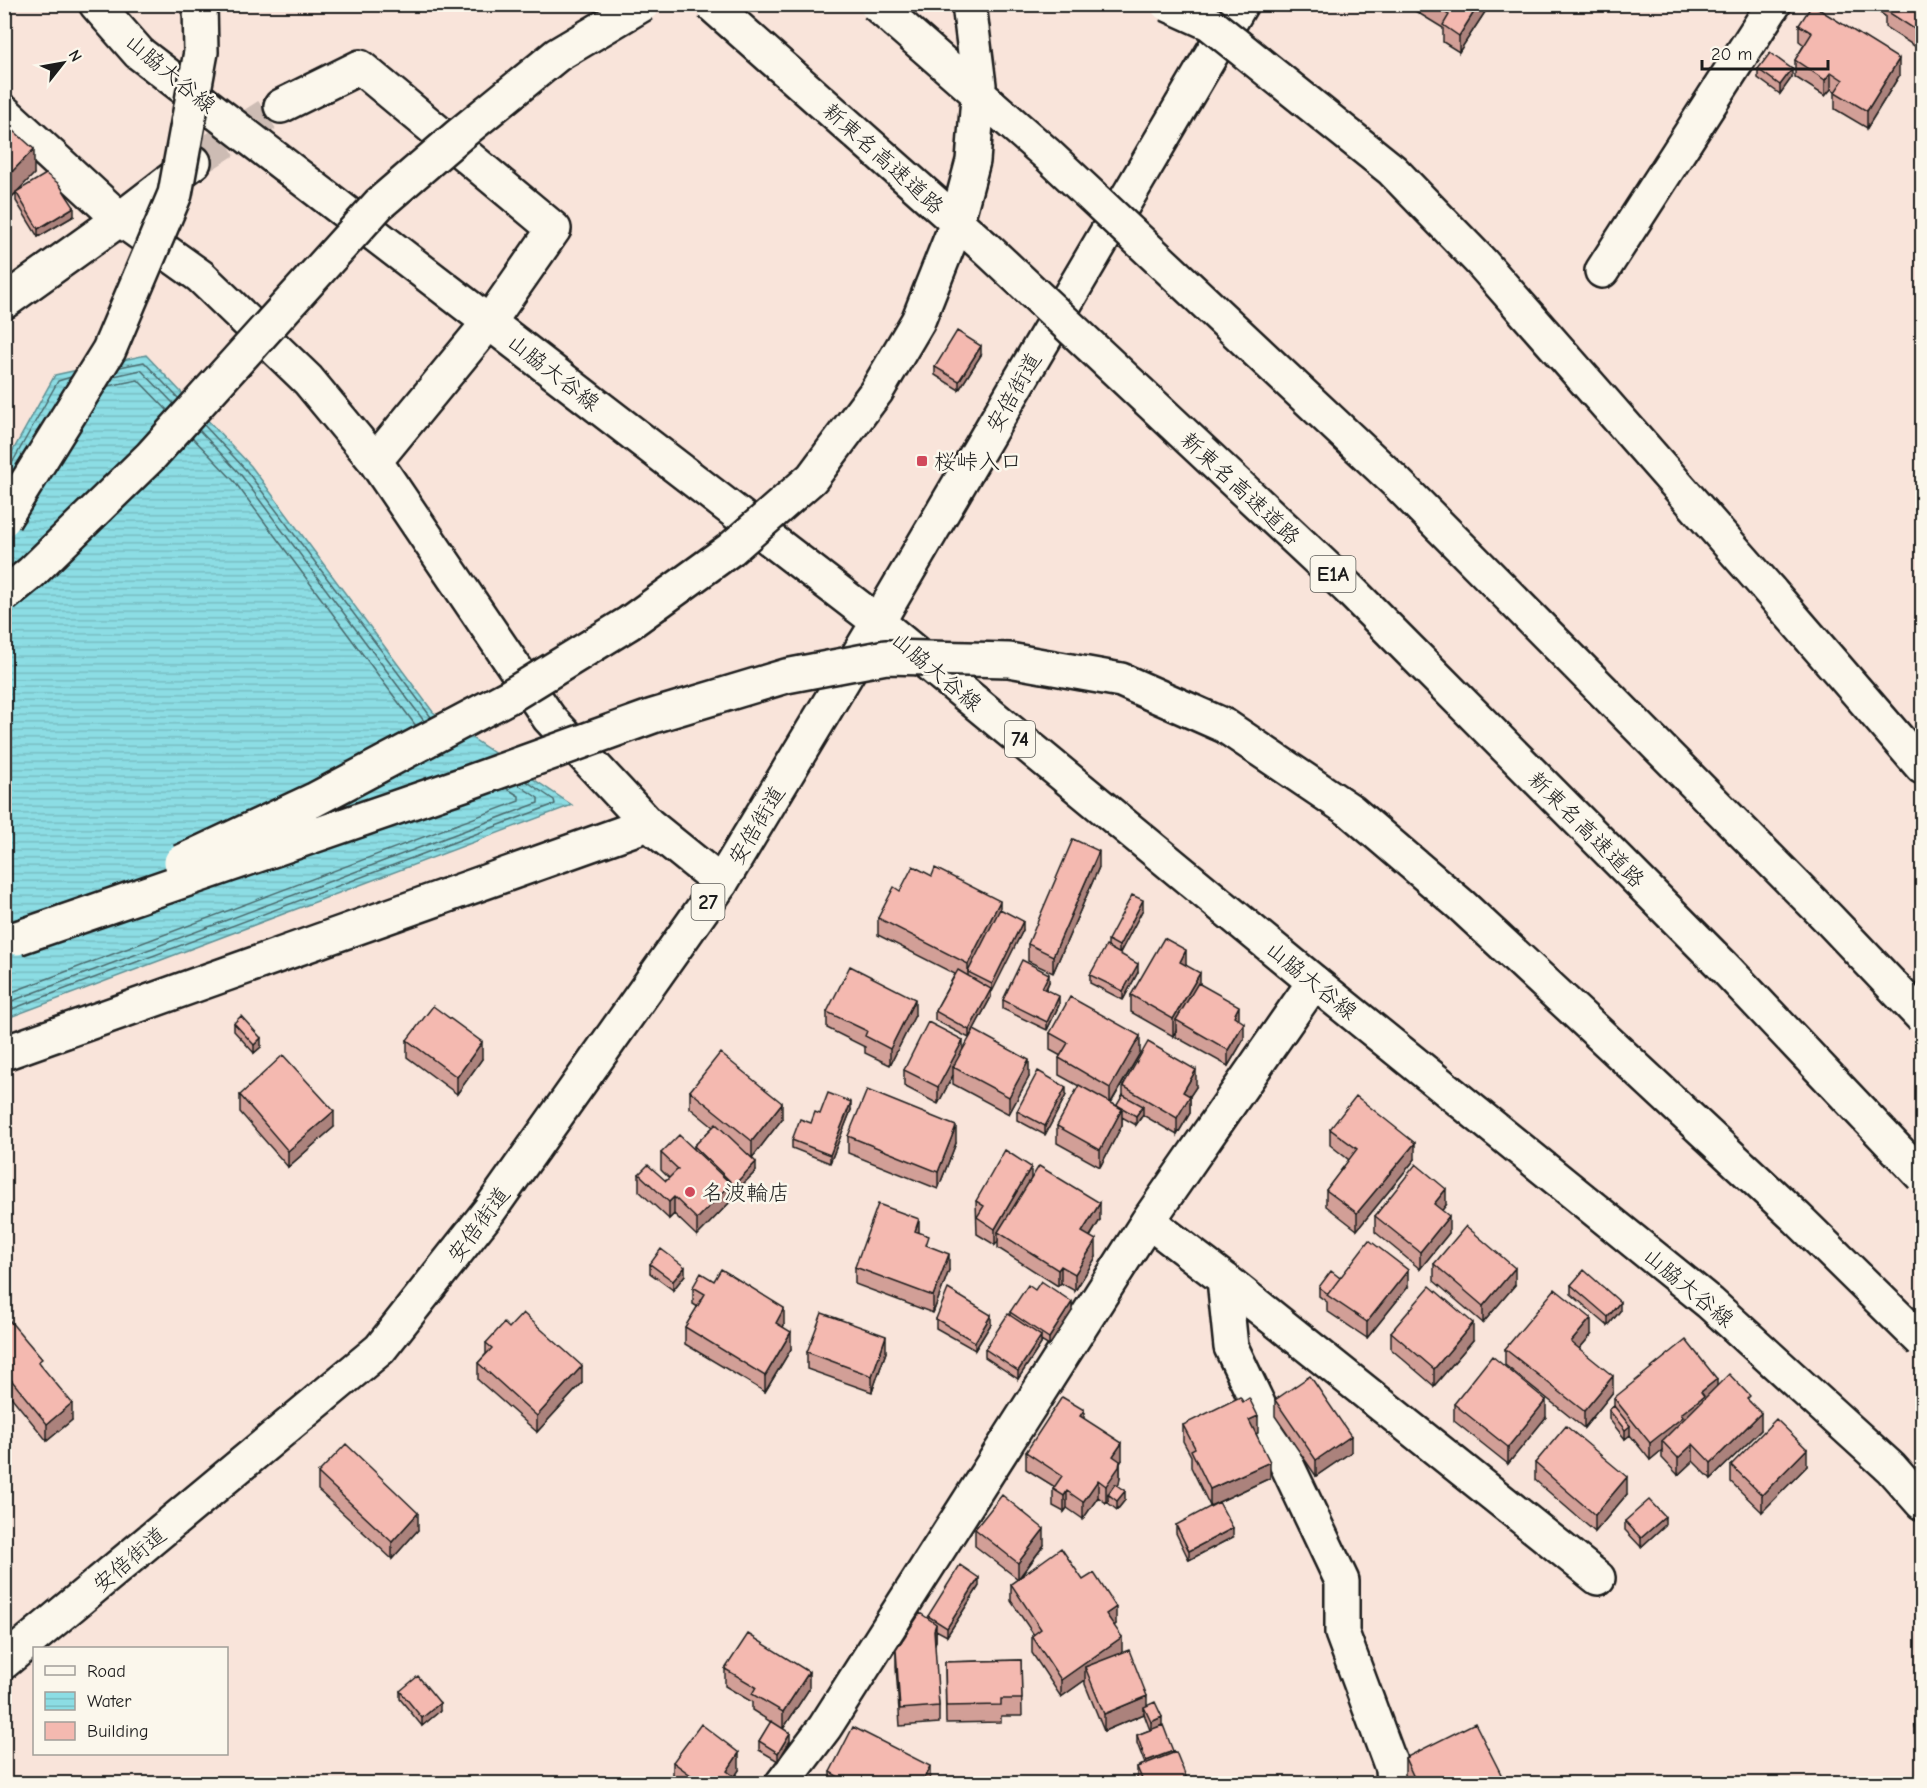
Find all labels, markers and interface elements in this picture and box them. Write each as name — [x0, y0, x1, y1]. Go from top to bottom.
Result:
street label: 山脇大谷線 — [120, 28, 221, 119]
north arrow — [33, 33, 93, 93]
scale bar — [1702, 33, 1828, 71]
text: 20 m — [1711, 44, 1752, 65]
text: N — [65, 47, 85, 65]
street label: 新東名高速道路 — [817, 98, 949, 220]
street label: 山脇大谷線 — [502, 329, 605, 417]
street label: 安倍街道 — [981, 348, 1047, 437]
street label: 新東名高速道路 — [1175, 427, 1306, 551]
place label: 桜峠入口 — [934, 449, 1022, 475]
marker: 桜峠入口 — [915, 454, 929, 468]
road number: E1A — [1310, 556, 1356, 592]
street label: 山脇大谷線 — [886, 626, 987, 717]
road number: 74 — [1005, 721, 1035, 757]
street label: 新東名高速道路 — [1523, 766, 1650, 893]
street label: 安倍街道 — [723, 781, 791, 870]
road number: 27 — [692, 884, 724, 920]
street label: 山脇大谷線 — [1260, 936, 1362, 1025]
place label: 名波輪店 — [702, 1180, 790, 1206]
street label: 安倍街道 — [442, 1182, 516, 1268]
marker: 名波輪店 — [683, 1185, 697, 1199]
street label: 山脇大谷線 — [1638, 1242, 1739, 1333]
street label: 安倍街道 — [88, 1522, 172, 1598]
legend — [33, 1647, 228, 1755]
text: Road — [87, 1661, 126, 1682]
text: Water — [87, 1691, 132, 1712]
text: Building — [87, 1721, 149, 1742]

